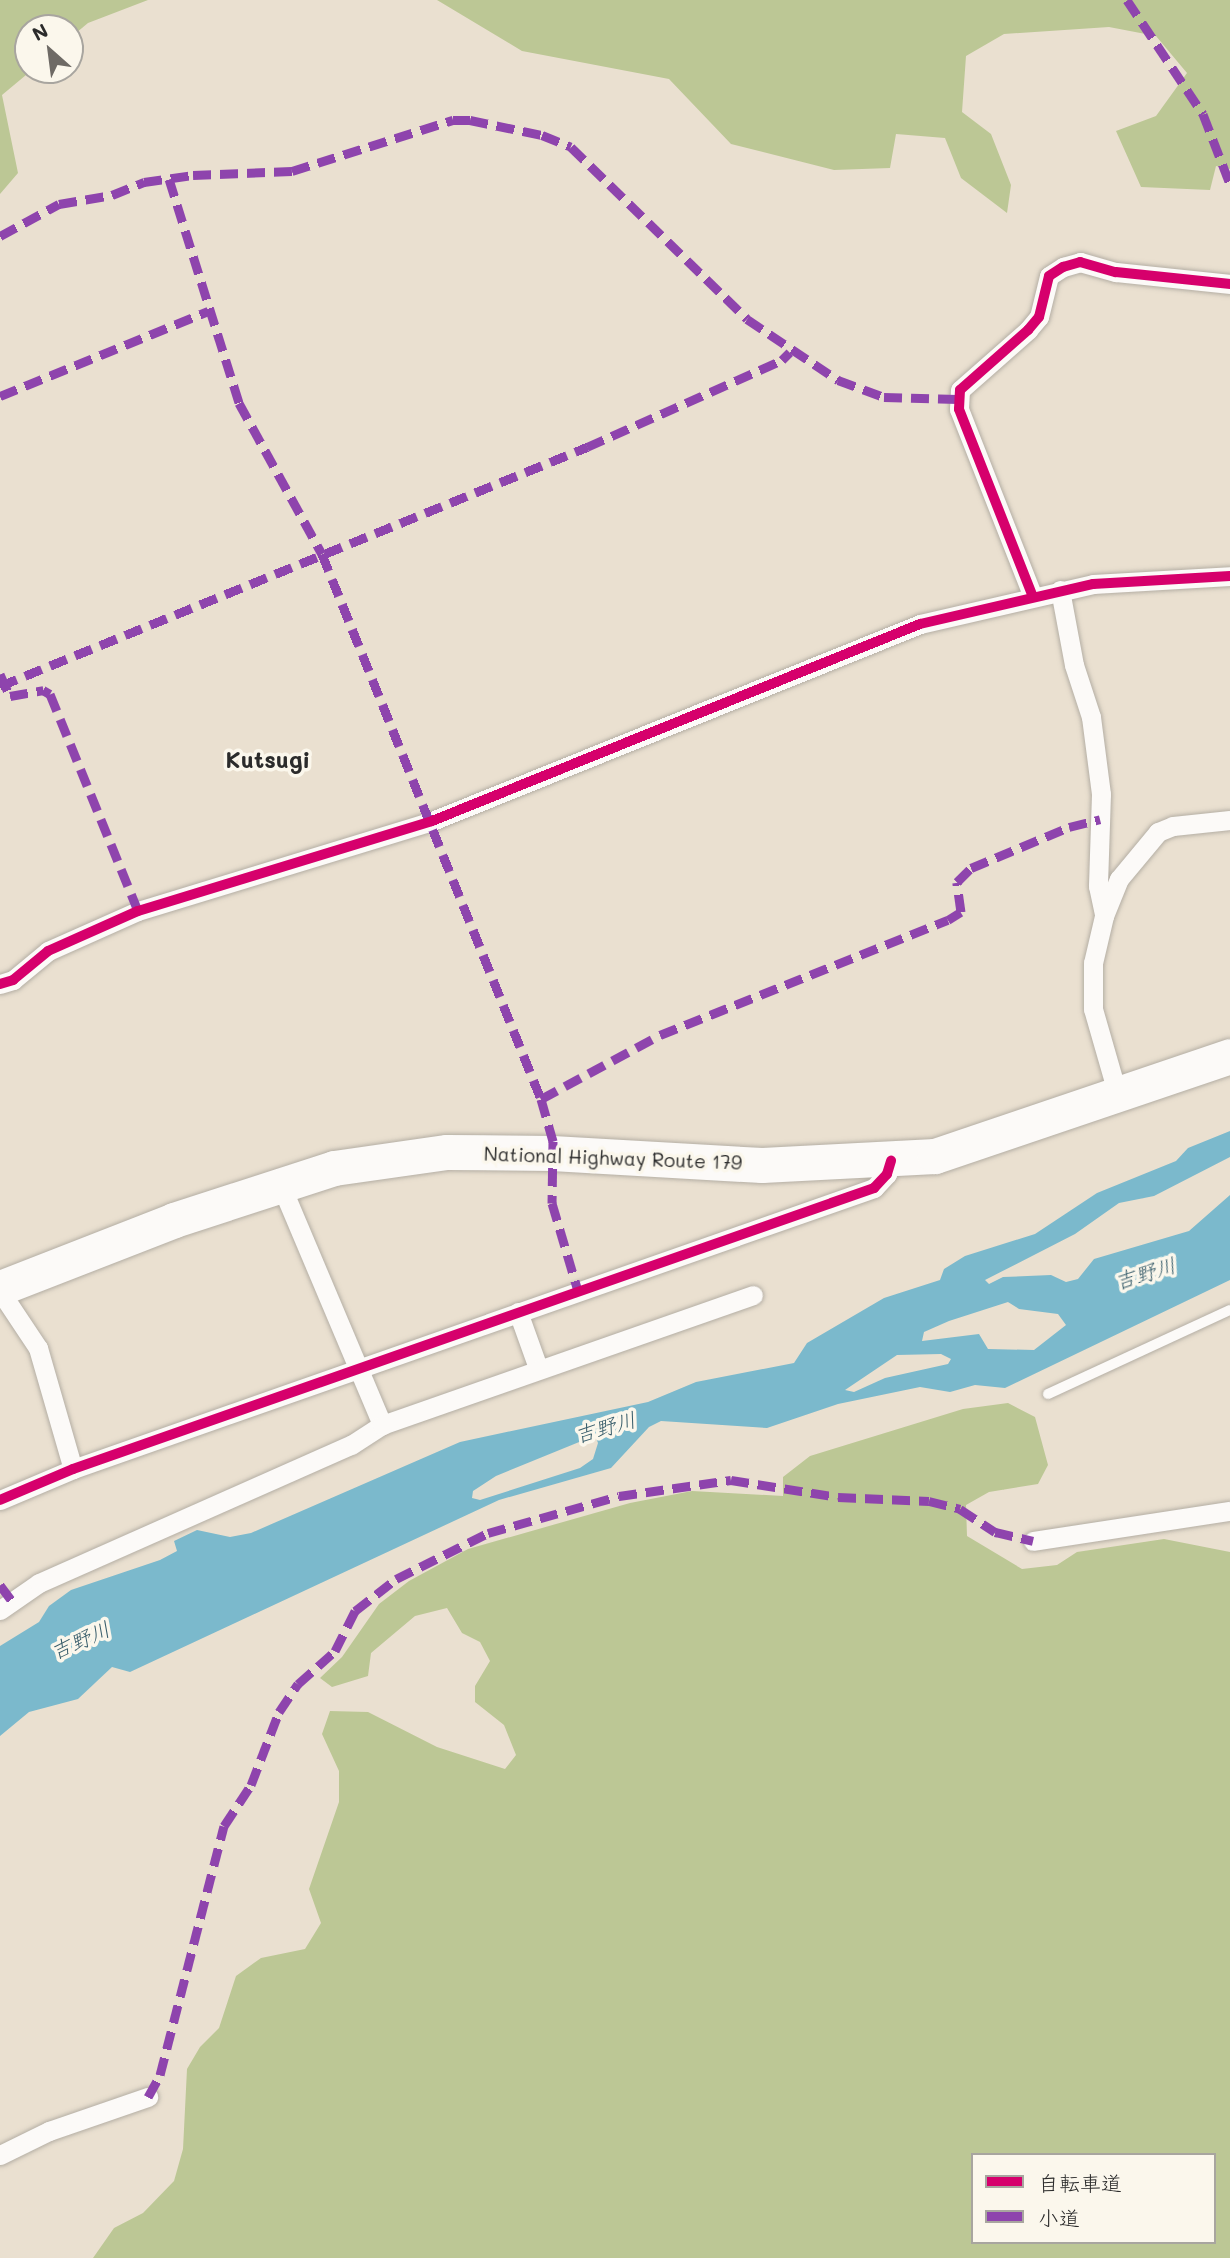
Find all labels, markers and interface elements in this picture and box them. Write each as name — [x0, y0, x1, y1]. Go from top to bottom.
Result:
north arrow — [14, 14, 84, 84]
text: N — [28, 17, 52, 46]
district label: Kutsugi — [226, 745, 310, 773]
street label: National Highway Route 179 — [483, 1142, 743, 1174]
water label: 吉野川 — [1111, 1252, 1179, 1294]
water label: 吉野川 — [571, 1406, 639, 1448]
water label: 吉野川 — [46, 1616, 114, 1664]
legend — [971, 2153, 1216, 2244]
text: 自転車道 — [1038, 2169, 1122, 2196]
text: 小道 — [1038, 2204, 1080, 2231]

